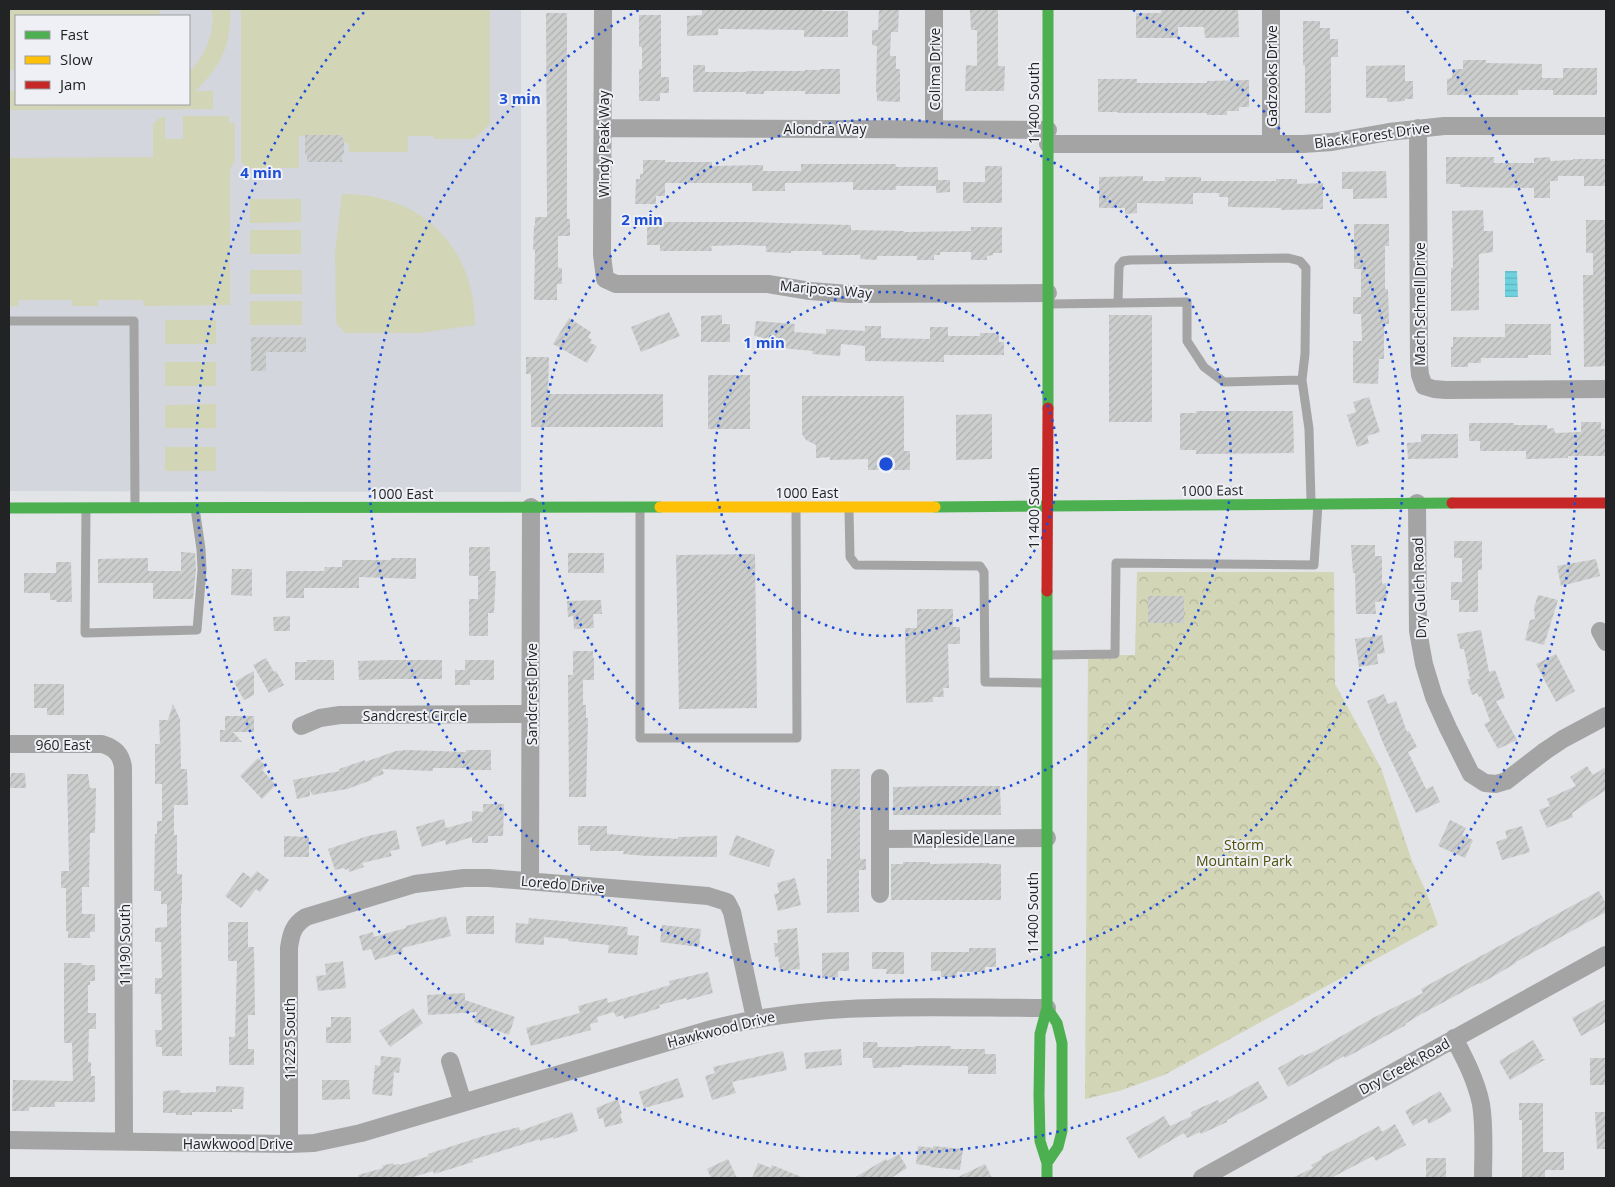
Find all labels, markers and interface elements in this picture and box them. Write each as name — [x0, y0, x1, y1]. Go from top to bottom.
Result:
legend — [15, 15, 190, 105]
text: Fast — [60, 24, 89, 44]
street label: Gadzooks Drive — [1262, 25, 1281, 127]
street label: Colima Drive — [925, 27, 944, 110]
text: Slow — [60, 49, 93, 69]
street label: 11400 South — [1024, 62, 1043, 144]
text: Jam — [58, 74, 86, 94]
text: 3 min — [499, 88, 541, 108]
street label: Windy Peak Way — [594, 90, 613, 198]
street label: Black Forest Drive — [1313, 117, 1431, 153]
street label: Alondra Way — [784, 119, 867, 138]
text: 4 min — [240, 162, 282, 182]
text: 2 min — [621, 209, 663, 229]
street label: Mach Schnell Drive — [1410, 242, 1429, 366]
street label: Mariposa Way — [779, 276, 874, 303]
text: 1 min — [743, 332, 785, 352]
centre of rings — [877, 455, 895, 473]
street label: 11400 South — [1024, 467, 1043, 549]
street label: 1000 East — [1180, 480, 1244, 500]
street label: 1000 East — [776, 483, 838, 502]
street label: 1000 East — [371, 484, 433, 503]
street label: Dry Gulch Road — [1408, 537, 1430, 639]
street label: Sandcrest Drive — [522, 643, 541, 745]
street label: Sandcrest Circle — [363, 706, 467, 725]
street label: 960 East — [36, 735, 90, 754]
street label: Mapleside Lane — [913, 829, 1015, 848]
park label: Storm Mountain Park — [1196, 835, 1293, 870]
street label: Loredo Drive — [520, 871, 606, 897]
street label: 11400 South — [1023, 872, 1042, 954]
street label: 11190 South — [115, 904, 134, 986]
street label: 11225 South — [280, 998, 299, 1080]
street label: Hawkwood Drive — [665, 1006, 777, 1052]
street label: Dry Creek Road — [1355, 1033, 1453, 1099]
street label: Hawkwood Drive — [183, 1134, 293, 1153]

